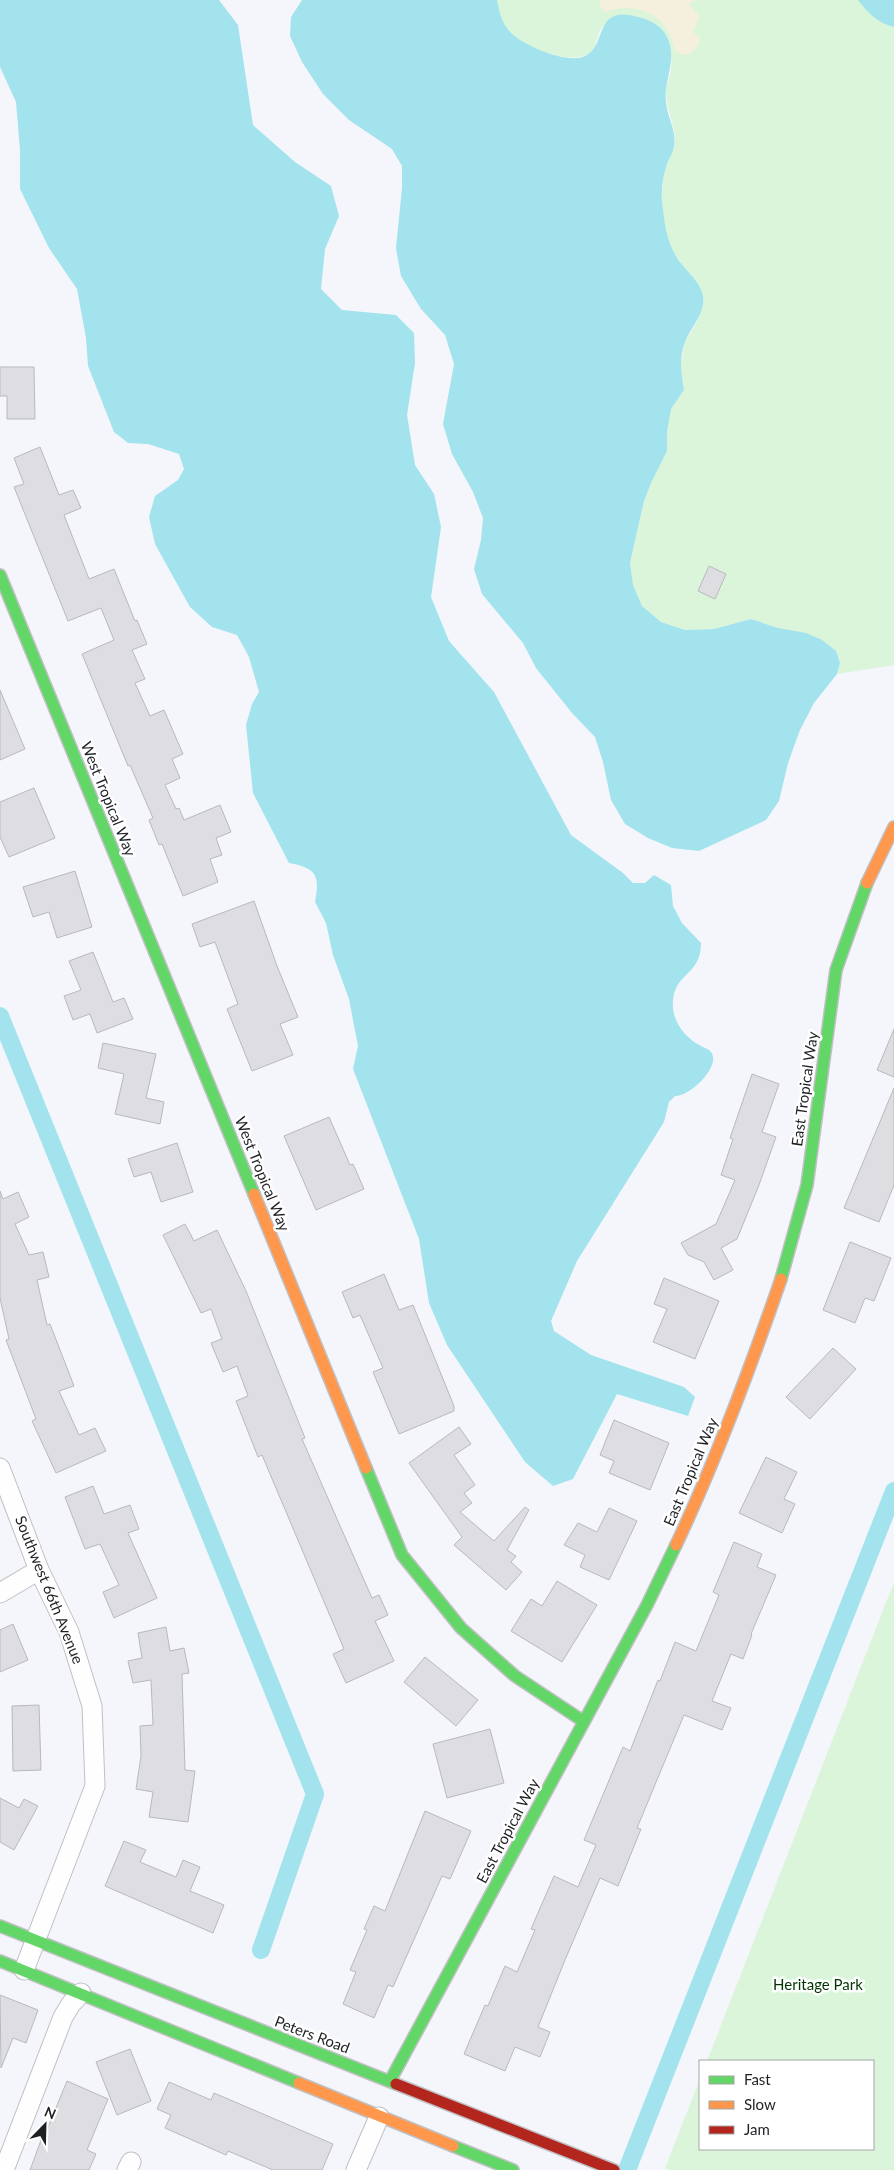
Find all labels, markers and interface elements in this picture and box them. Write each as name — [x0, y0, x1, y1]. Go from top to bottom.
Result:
street label: West Tropical Way — [78, 739, 140, 859]
street label: East Tropical Way — [787, 1030, 821, 1147]
street label: West Tropical Way — [232, 1114, 294, 1234]
street label: East Tropical Way — [659, 1415, 721, 1528]
street label: Southwest 66th Avenue — [12, 1513, 88, 1666]
street label: East Tropical Way — [472, 1775, 542, 1886]
park label: Heritage Park — [773, 1975, 863, 1993]
street label: Peters Road — [272, 2012, 352, 2057]
legend — [699, 2060, 874, 2150]
text: Fast — [744, 2070, 771, 2088]
text: Slow — [744, 2095, 776, 2113]
north arrow — [20, 2100, 70, 2150]
text: N — [42, 2103, 59, 2123]
text: Jam — [744, 2120, 770, 2138]

